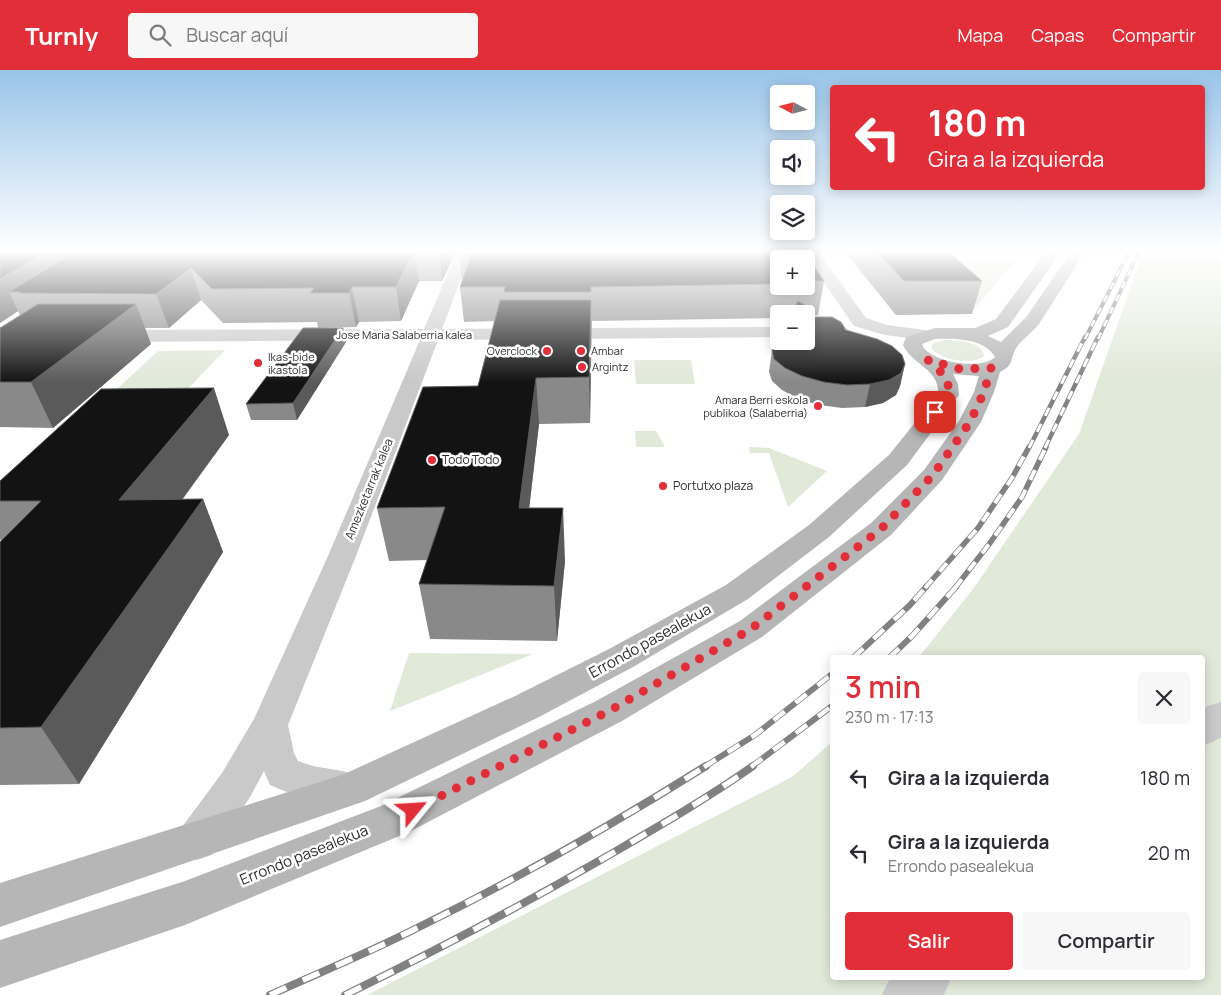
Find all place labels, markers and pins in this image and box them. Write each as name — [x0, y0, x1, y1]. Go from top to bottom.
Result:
place label: Overclock — [487, 343, 538, 358]
place label: Ambar — [591, 343, 624, 358]
marker: Overclock — [541, 345, 553, 357]
marker: Ambar — [575, 345, 587, 357]
place label: Ikas-bide ikastola — [268, 349, 315, 377]
marker: Ikas-bide ikastola — [252, 357, 264, 369]
place label: Argintz — [592, 359, 629, 374]
marker: Argintz — [576, 361, 588, 373]
pin — [914, 391, 956, 433]
place label: Amara Berri eskola publikoa (Salaberria) — [703, 392, 808, 420]
marker: Amara Berri eskola publikoa (Salaberria) — [812, 400, 824, 412]
place label: Todo Todo — [442, 451, 499, 468]
marker: Todo Todo — [426, 454, 438, 466]
place label: Portutxo plaza — [673, 477, 753, 494]
marker: Portutxo plaza — [657, 480, 669, 492]

